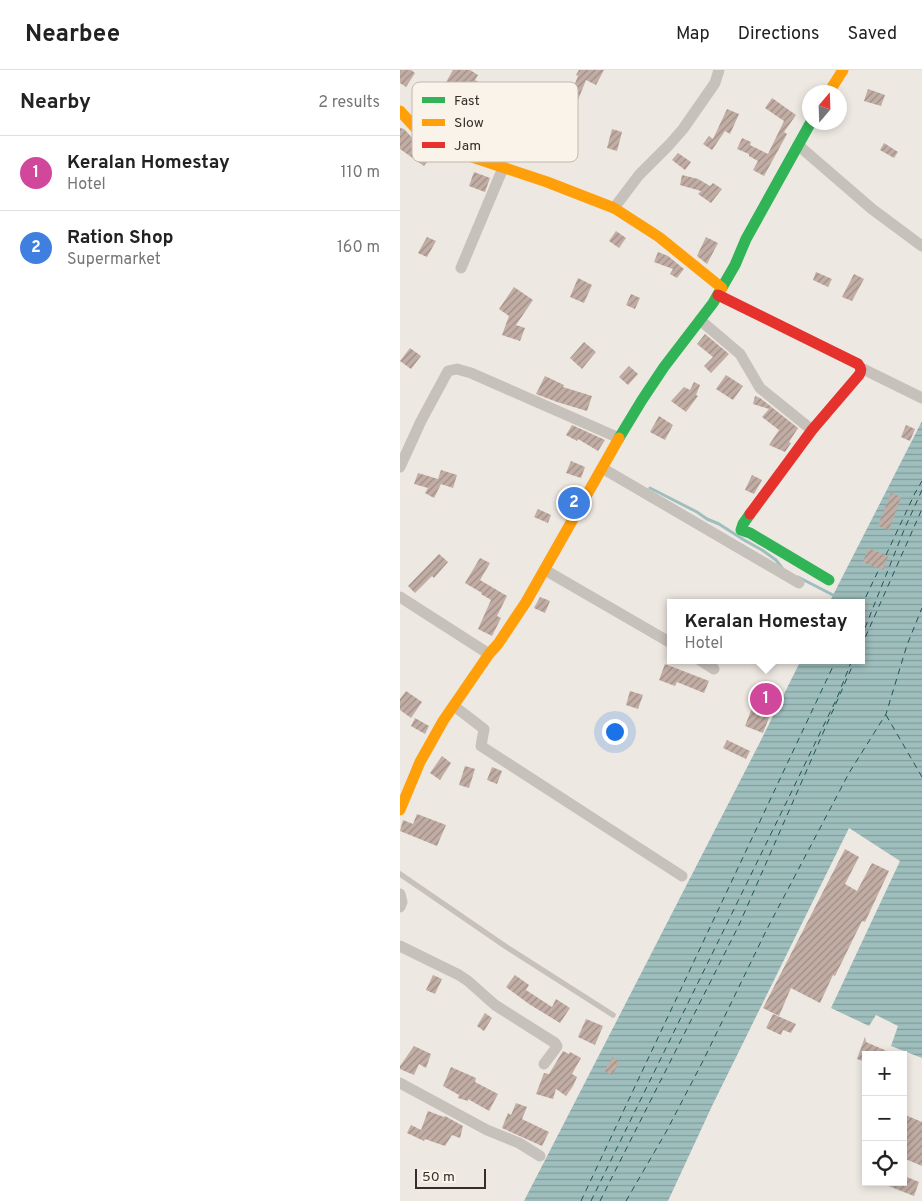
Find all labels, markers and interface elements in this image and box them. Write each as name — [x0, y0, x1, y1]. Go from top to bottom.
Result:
text: Nearbee — [25, 20, 120, 50]
text: Map — [676, 23, 710, 46]
text: Directions — [738, 23, 820, 46]
text: Saved — [848, 23, 897, 46]
legend — [412, 82, 578, 162]
north arrow — [802, 85, 847, 130]
text: Nearby — [20, 89, 91, 116]
text: 2 results — [318, 93, 380, 113]
text: Fast — [454, 93, 480, 110]
text: Slow — [454, 115, 484, 132]
text: Jam — [454, 138, 481, 155]
text: Keralan Homestay — [67, 151, 230, 175]
text: 1 — [33, 163, 39, 183]
text: 110 m — [340, 163, 380, 183]
text: Hotel — [67, 175, 106, 195]
text: Ration Shop — [67, 226, 174, 250]
text: 2 — [31, 238, 41, 258]
text: 160 m — [337, 238, 380, 258]
text: Supermarket — [67, 250, 161, 270]
pin: 2 — [558, 484, 590, 522]
popup — [667, 599, 865, 664]
text: Keralan Homestay — [685, 610, 847, 634]
text: Hotel — [685, 634, 723, 654]
pin: 1 — [750, 680, 782, 718]
your location — [602, 719, 628, 745]
map controls — [862, 1051, 907, 1186]
button: + — [862, 1051, 907, 1096]
button: − — [862, 1096, 907, 1141]
button: locate — [862, 1141, 907, 1186]
scale bar — [415, 1166, 486, 1189]
text: 50 m — [422, 1169, 455, 1186]

